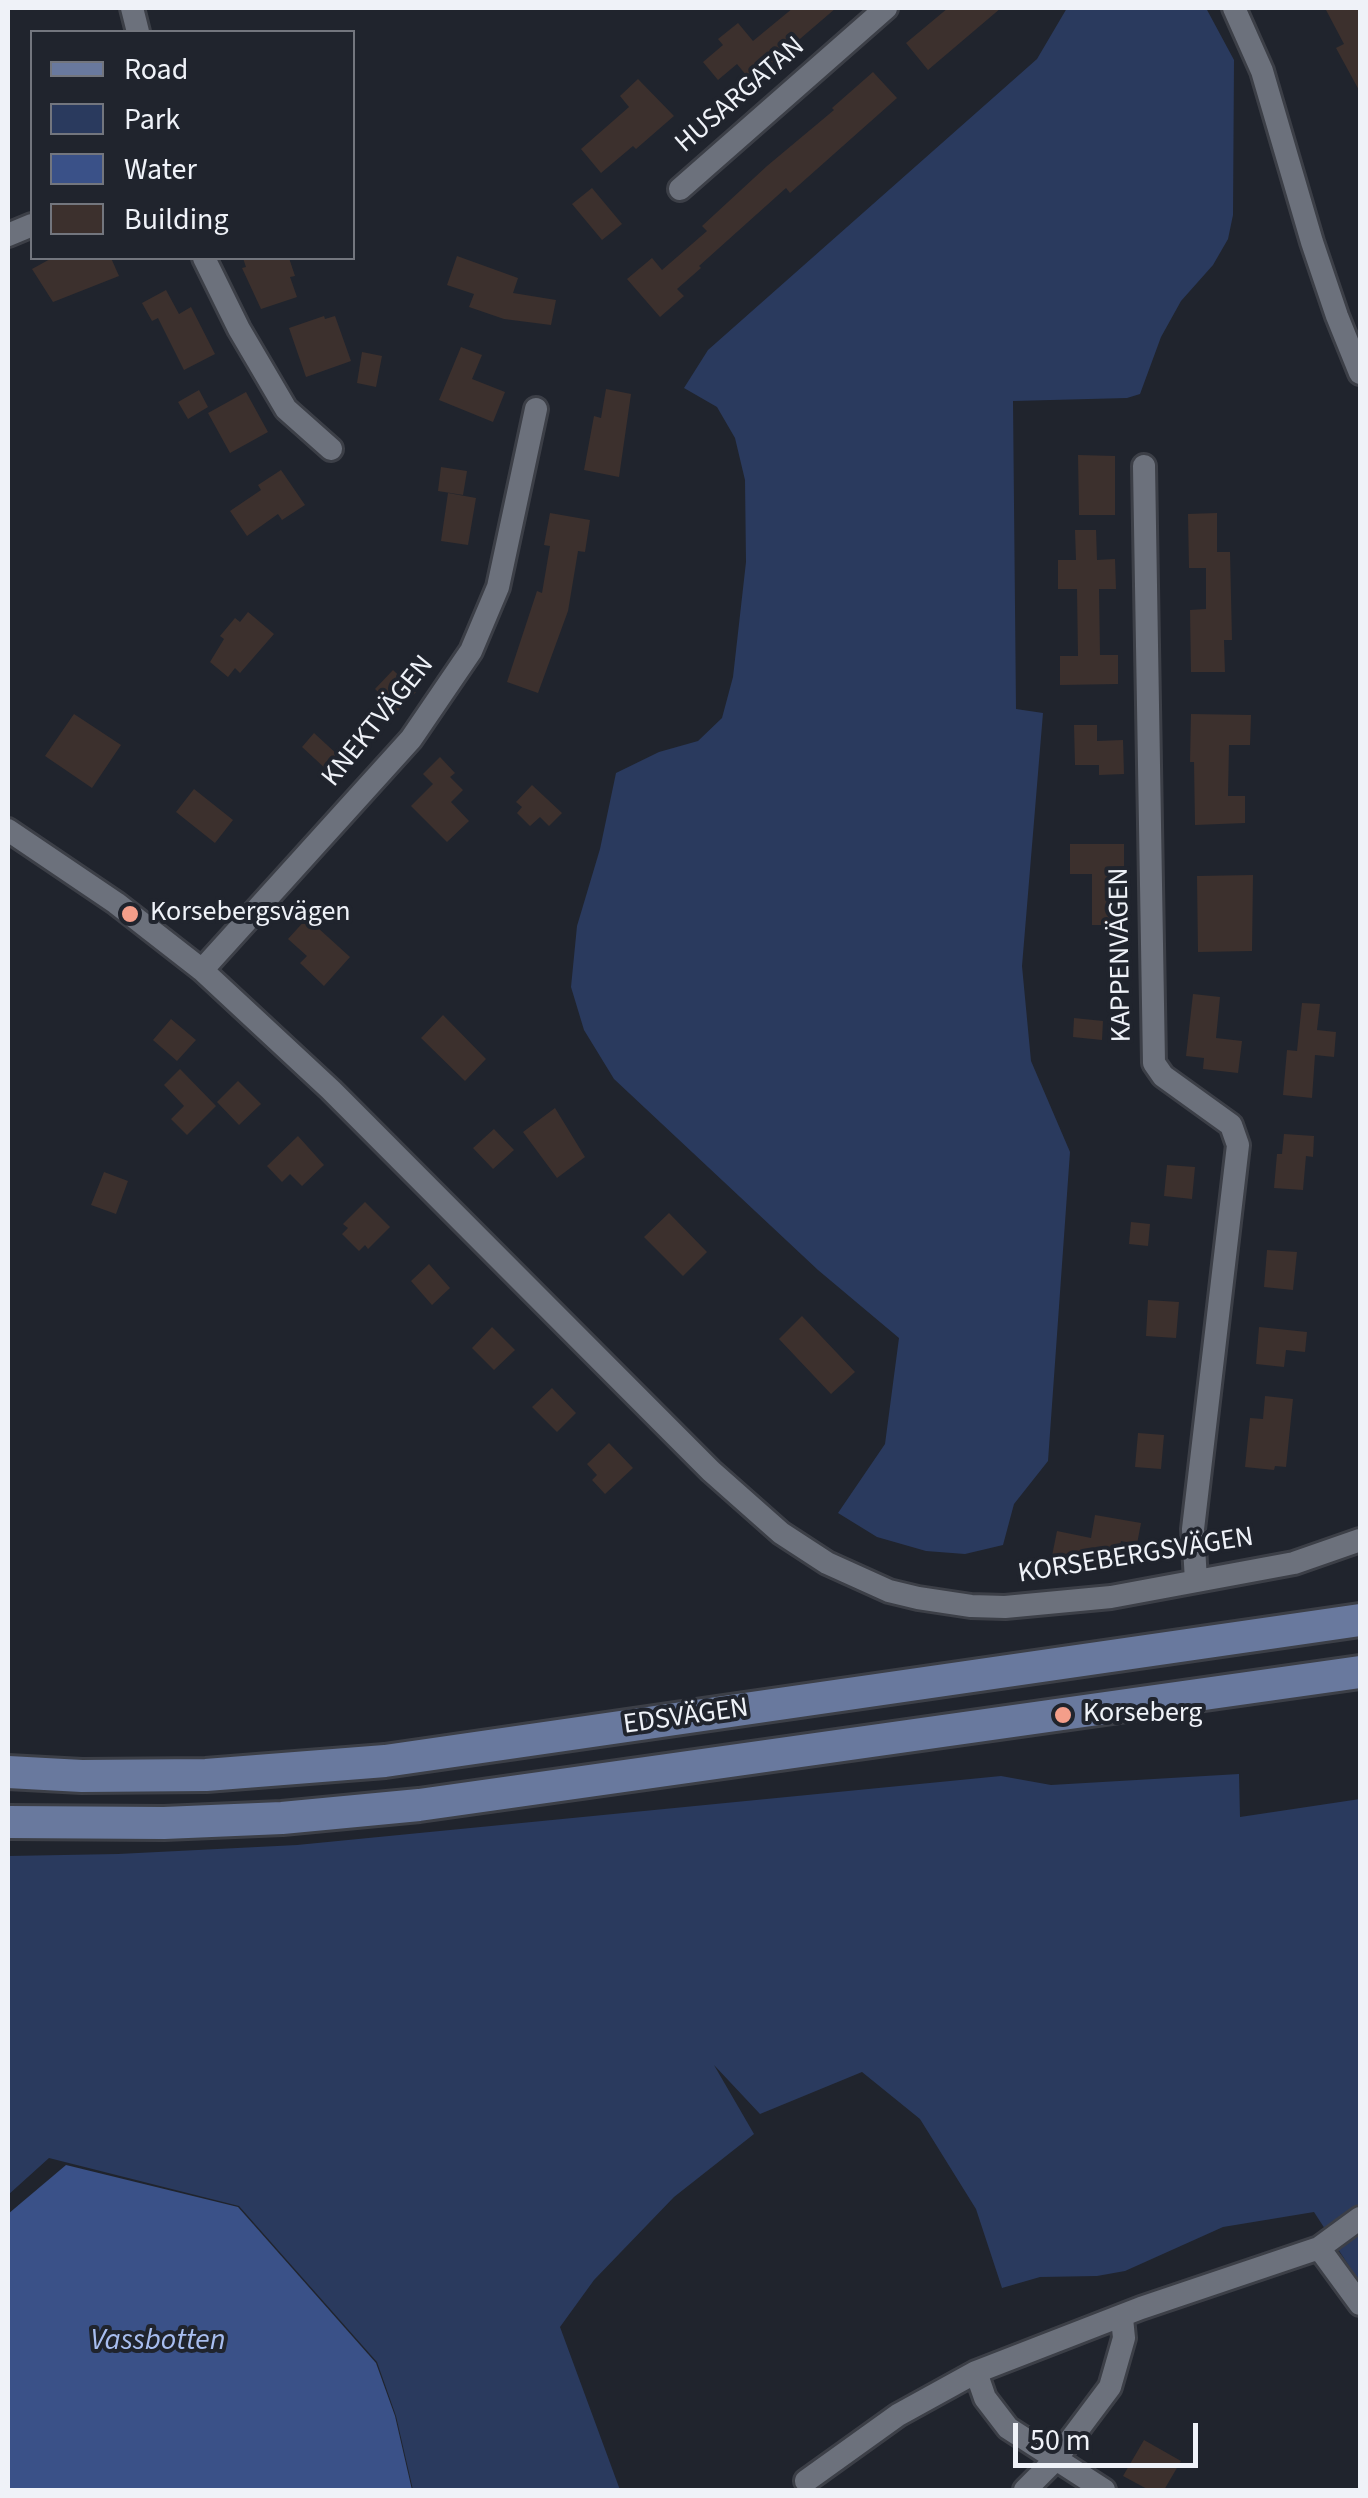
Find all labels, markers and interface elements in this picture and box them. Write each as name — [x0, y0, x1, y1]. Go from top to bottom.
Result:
legend — [30, 30, 355, 260]
street label: HUSARGATAN — [670, 31, 812, 161]
text: Road — [124, 48, 188, 91]
text: Park — [124, 98, 180, 141]
text: Water — [124, 148, 197, 191]
text: Building — [124, 198, 229, 241]
street label: KNEKTVÄGEN — [316, 650, 442, 794]
street label: KAPPENVÄGEN — [1104, 867, 1140, 1043]
place label: Korsebergsvägen — [150, 897, 351, 931]
marker: Korsebergsvägen — [119, 903, 141, 925]
street label: KORSEBERGSVÄGEN — [1016, 1522, 1256, 1592]
street label: EDSVÄGEN — [621, 1693, 751, 1743]
place label: Korseberg — [1083, 1698, 1202, 1732]
marker: Korseberg — [1052, 1704, 1074, 1726]
water label: Vassbotten — [90, 2324, 226, 2360]
scale bar — [1018, 2403, 1203, 2465]
text: 50 m — [1030, 2419, 1091, 2462]

